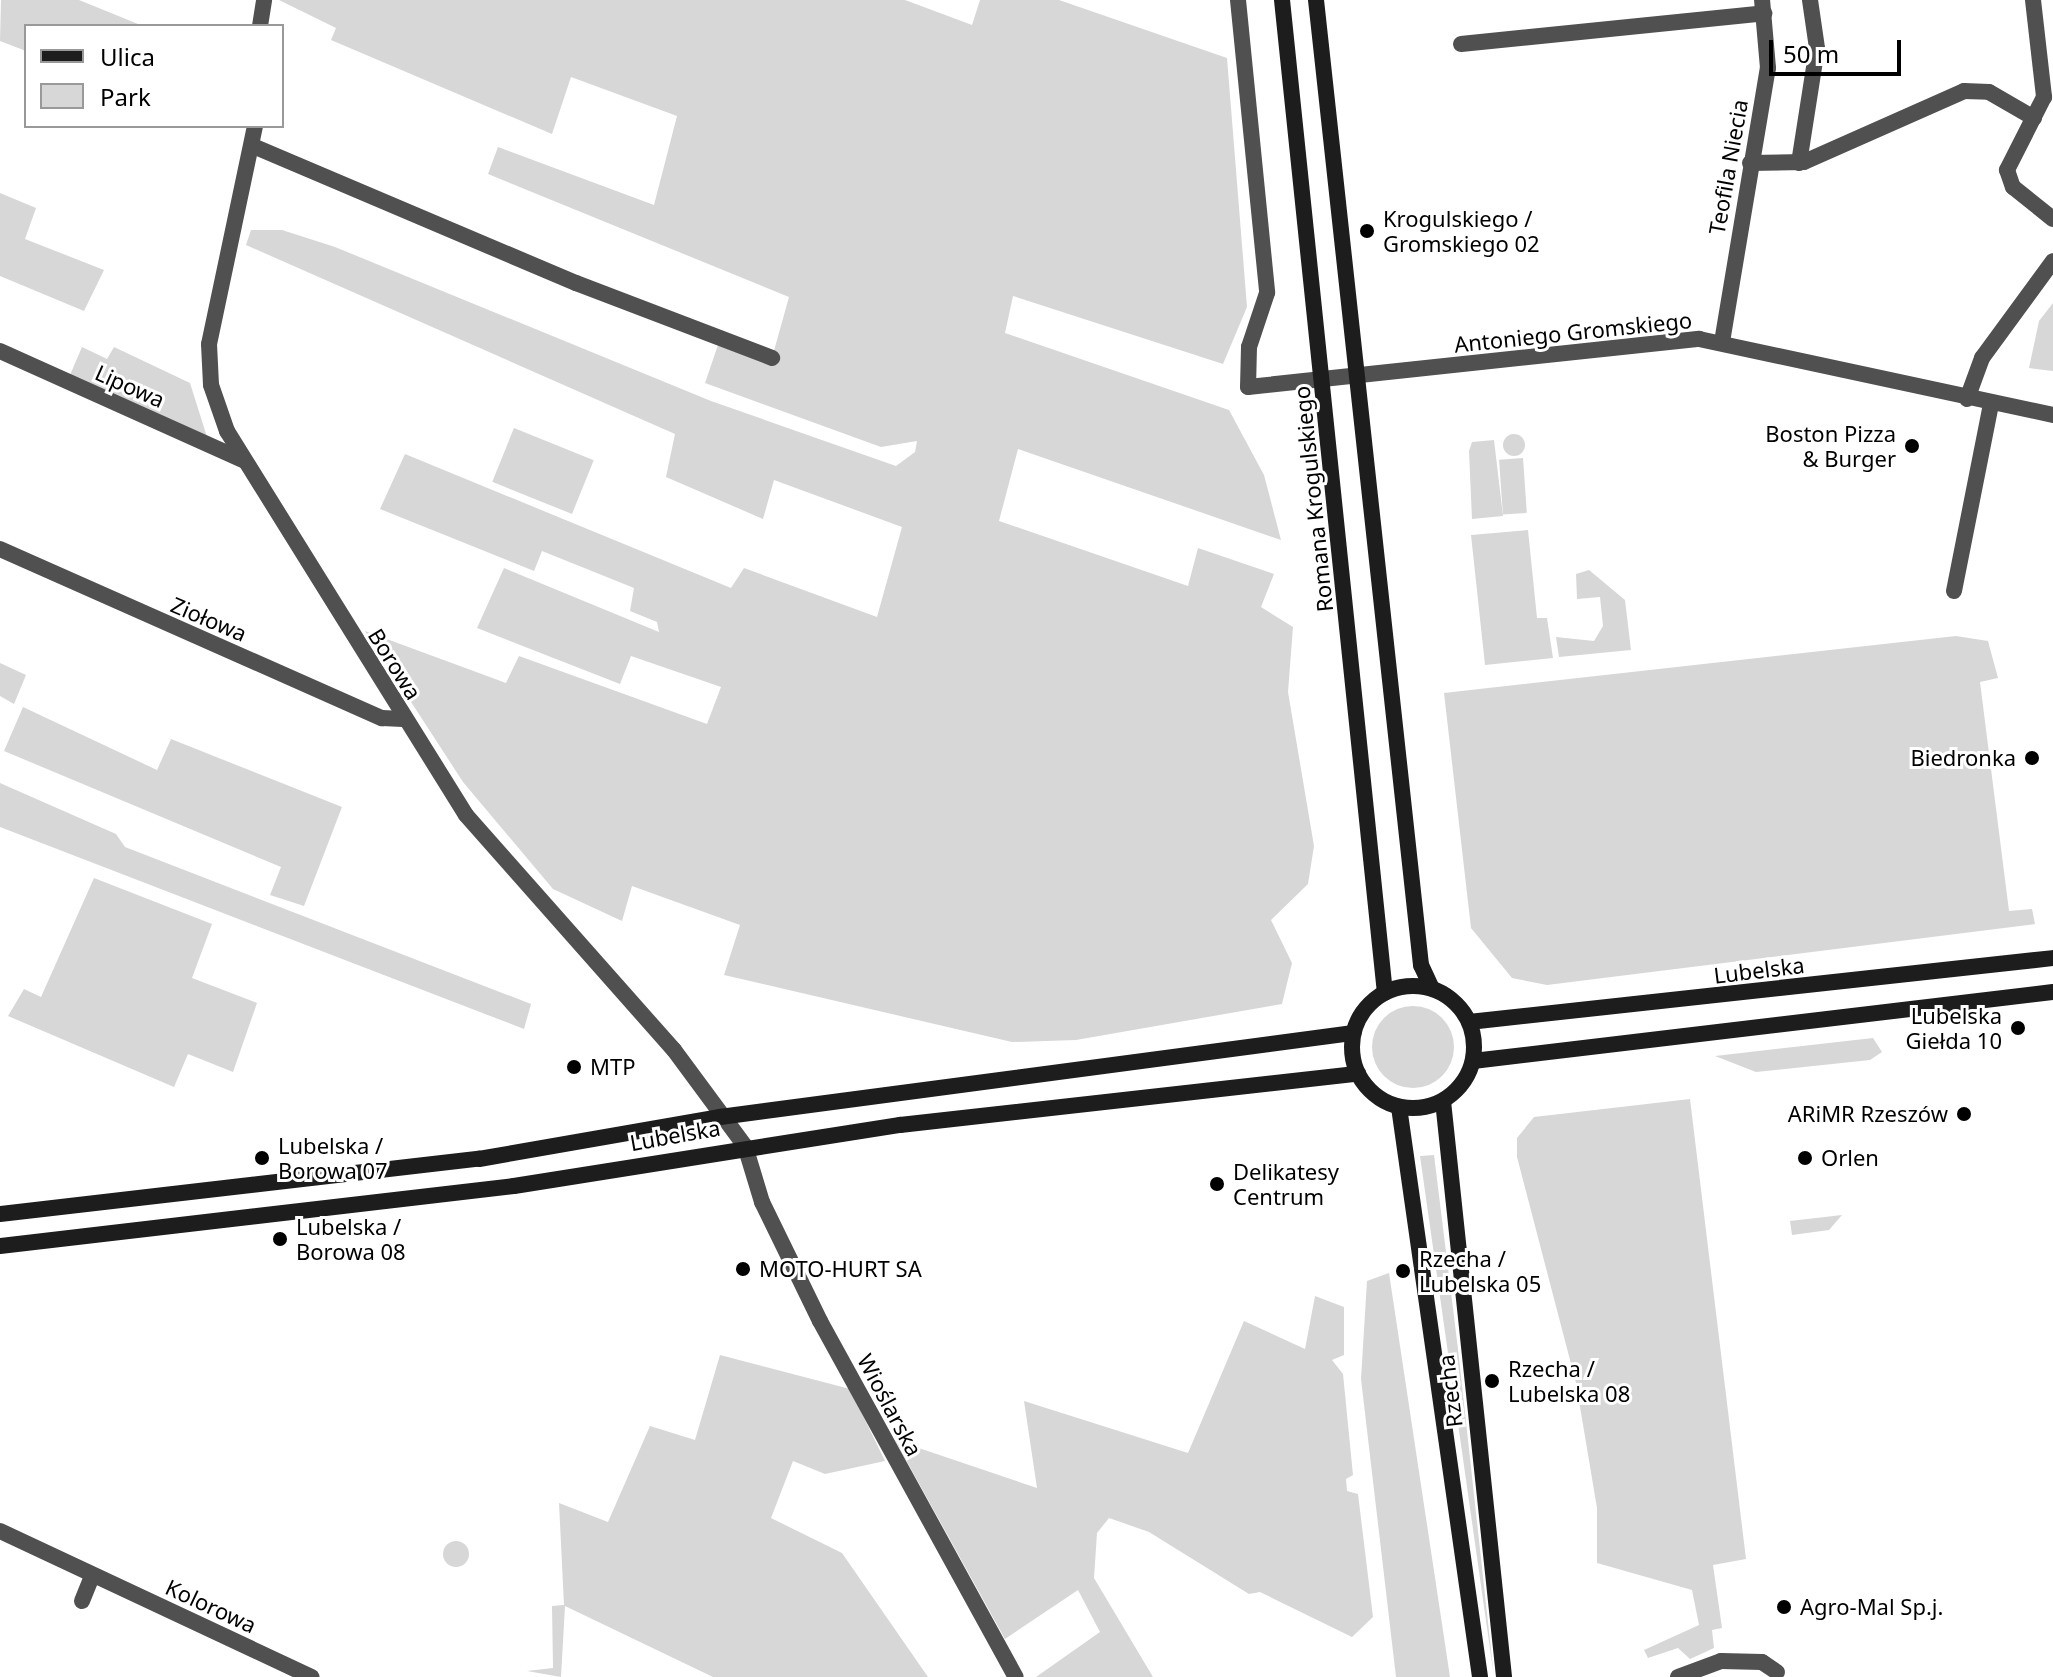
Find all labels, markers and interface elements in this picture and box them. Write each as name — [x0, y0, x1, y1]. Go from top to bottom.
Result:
legend — [24, 24, 284, 128]
scale bar — [1773, 24, 1905, 74]
text: 50 m — [1783, 37, 1839, 70]
text: Ulica — [100, 40, 155, 73]
text: Park — [100, 80, 151, 113]
street label: Teofila Niecia — [1703, 97, 1753, 237]
place label: Krogulskiego / Gromskiego 02 — [1383, 205, 1540, 256]
marker: Krogulskiego / Gromskiego 02 — [1358, 222, 1376, 240]
street label: Antoniego Gromskiego — [1453, 306, 1693, 358]
street label: Lipowa — [91, 359, 169, 413]
street label: Romana Krogulskiego — [1288, 385, 1338, 613]
place label: Boston Pizza & Burger — [1765, 420, 1896, 472]
marker: Boston Pizza & Burger — [1903, 437, 1921, 455]
street label: Ziołowa — [167, 591, 251, 647]
street label: Borowa — [363, 624, 427, 704]
place label: Biedronka — [1910, 745, 2016, 771]
marker: Biedronka — [2023, 749, 2041, 767]
street label: Lubelska — [1712, 951, 1806, 989]
place label: Lubelska Giełda 10 — [1905, 1002, 2002, 1054]
marker: Lubelska Giełda 10 — [2009, 1019, 2027, 1037]
place label: MTP — [590, 1054, 635, 1080]
marker: MTP — [565, 1058, 583, 1076]
place label: ARiMR Rzeszów — [1788, 1101, 1948, 1127]
marker: ARiMR Rzeszów — [1955, 1105, 1973, 1123]
street label: Lubelska — [628, 1114, 722, 1156]
place label: Lubelska / Borowa 07 — [278, 1132, 388, 1184]
place label: Orlen — [1821, 1145, 1879, 1171]
marker: Lubelska / Borowa 07 — [253, 1149, 271, 1167]
marker: Orlen — [1796, 1149, 1814, 1167]
place label: Delikatesy Centrum — [1233, 1158, 1339, 1210]
marker: Delikatesy Centrum — [1208, 1175, 1226, 1193]
place label: Lubelska / Borowa 08 — [296, 1213, 406, 1264]
marker: Lubelska / Borowa 08 — [271, 1230, 289, 1248]
place label: Rzecha / Lubelska 05 — [1419, 1245, 1541, 1296]
place label: MOTO-HURT SA — [759, 1256, 922, 1282]
marker: MOTO-HURT SA — [734, 1260, 752, 1278]
marker: Rzecha / Lubelska 05 — [1394, 1262, 1412, 1280]
street label: Wioślarska — [852, 1349, 928, 1461]
street label: Rzecha — [1432, 1353, 1468, 1429]
place label: Rzecha / Lubelska 08 — [1508, 1355, 1630, 1406]
marker: Rzecha / Lubelska 08 — [1483, 1372, 1501, 1390]
street label: Kolorowa — [161, 1574, 261, 1638]
place label: Agro-Mal Sp.j. — [1800, 1594, 1943, 1620]
marker: Agro-Mal Sp.j. — [1775, 1598, 1793, 1616]

